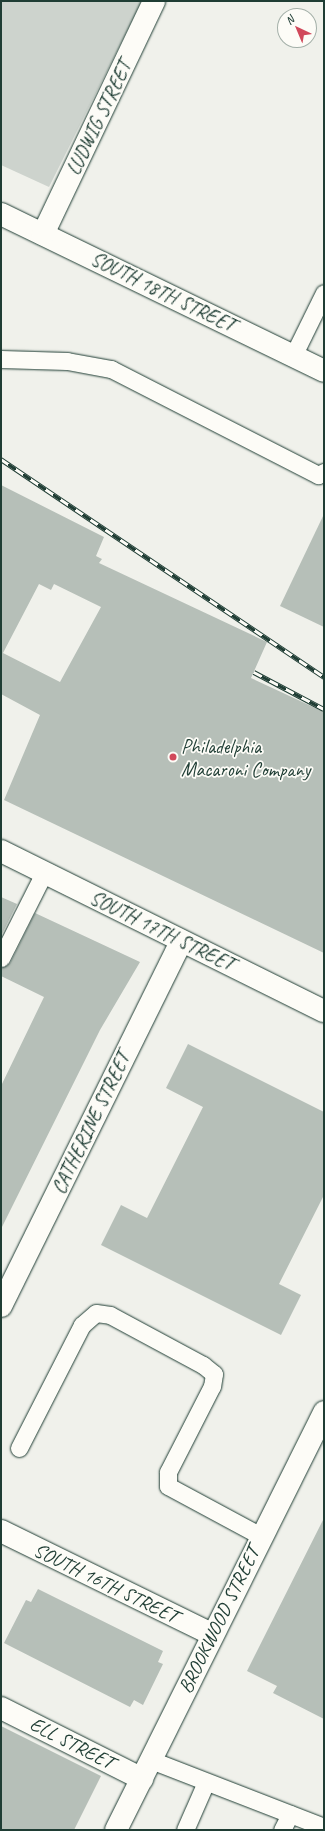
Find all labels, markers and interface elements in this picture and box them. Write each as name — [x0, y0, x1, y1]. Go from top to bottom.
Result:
north arrow — [277, 8, 317, 48]
text: N — [282, 13, 297, 27]
street label: LUDWIG STREET — [61, 57, 137, 179]
street label: SOUTH 18TH STREET — [87, 247, 239, 337]
place label: Philadelphia Macaroni Company — [181, 734, 310, 781]
marker: Philadelphia Macaroni Company — [168, 752, 178, 762]
street label: SOUTH 17TH STREET — [86, 886, 238, 976]
street label: CATHERINE STREET — [46, 1048, 136, 1198]
street label: SOUTH 16TH STREET — [30, 1538, 182, 1628]
street label: BROOKWOOD STREET — [173, 1543, 265, 1697]
street label: ELL STREET — [26, 1712, 118, 1774]

